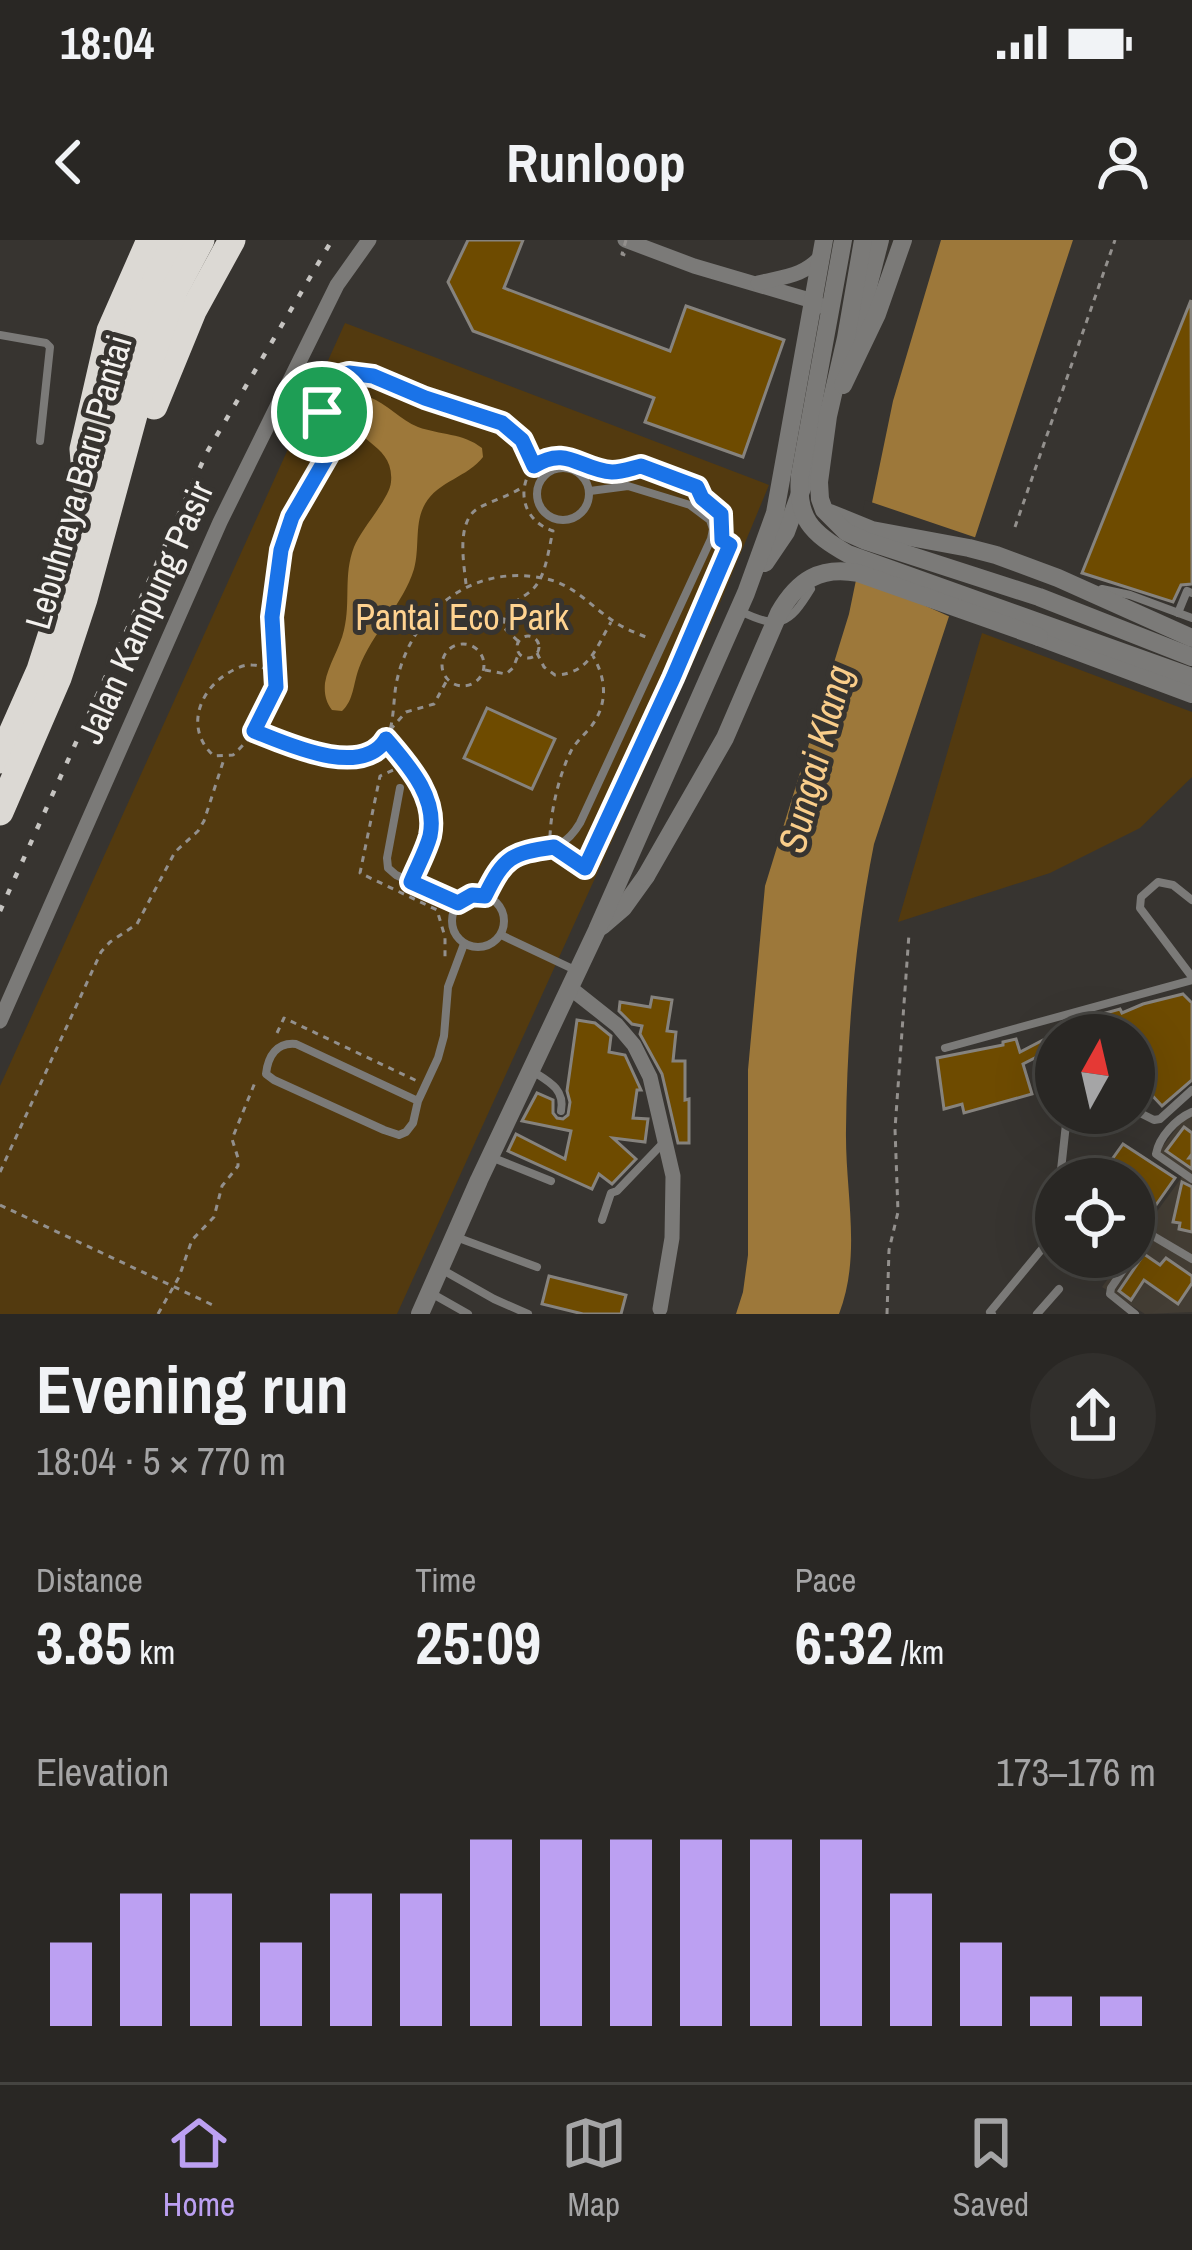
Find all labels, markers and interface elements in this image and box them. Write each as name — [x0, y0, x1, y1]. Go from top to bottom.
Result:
text: 18:04 — [60, 12, 154, 73]
text: Runloop — [506, 126, 686, 199]
icon: back — [36, 129, 102, 195]
icon: person — [1090, 129, 1156, 195]
street label: Lebuhraya Baru Pantai — [13, 329, 143, 635]
pin — [271, 361, 373, 463]
icon: arrive — [289, 379, 355, 445]
street label: Jalan Kampung Pasir — [66, 473, 224, 751]
park label: Pantai Eco Park — [355, 593, 569, 641]
water label: Sungai Klang — [765, 660, 865, 858]
north arrow — [1035, 1014, 1155, 1134]
map controls — [1035, 1014, 1155, 1278]
button: locate — [1035, 1158, 1155, 1278]
text: Evening run — [36, 1345, 349, 1434]
button: share — [1030, 1353, 1156, 1479]
text: 18:04 · 5 × 770 m — [36, 1435, 286, 1487]
text: Distance — [36, 1558, 143, 1602]
text: Time — [415, 1558, 476, 1602]
text: Pace — [795, 1558, 856, 1602]
text: 3.85 — [36, 1602, 132, 1683]
text: 25:09 — [415, 1602, 541, 1683]
text: 6:32 — [795, 1602, 893, 1683]
text: km — [132, 1630, 175, 1674]
text: /km — [893, 1630, 944, 1674]
text: Elevation — [36, 1746, 169, 1798]
text: 173–176 m — [996, 1746, 1156, 1798]
tab: Home — [163, 2110, 235, 2226]
tab: Map — [561, 2110, 627, 2226]
tab: Saved — [952, 2110, 1029, 2226]

